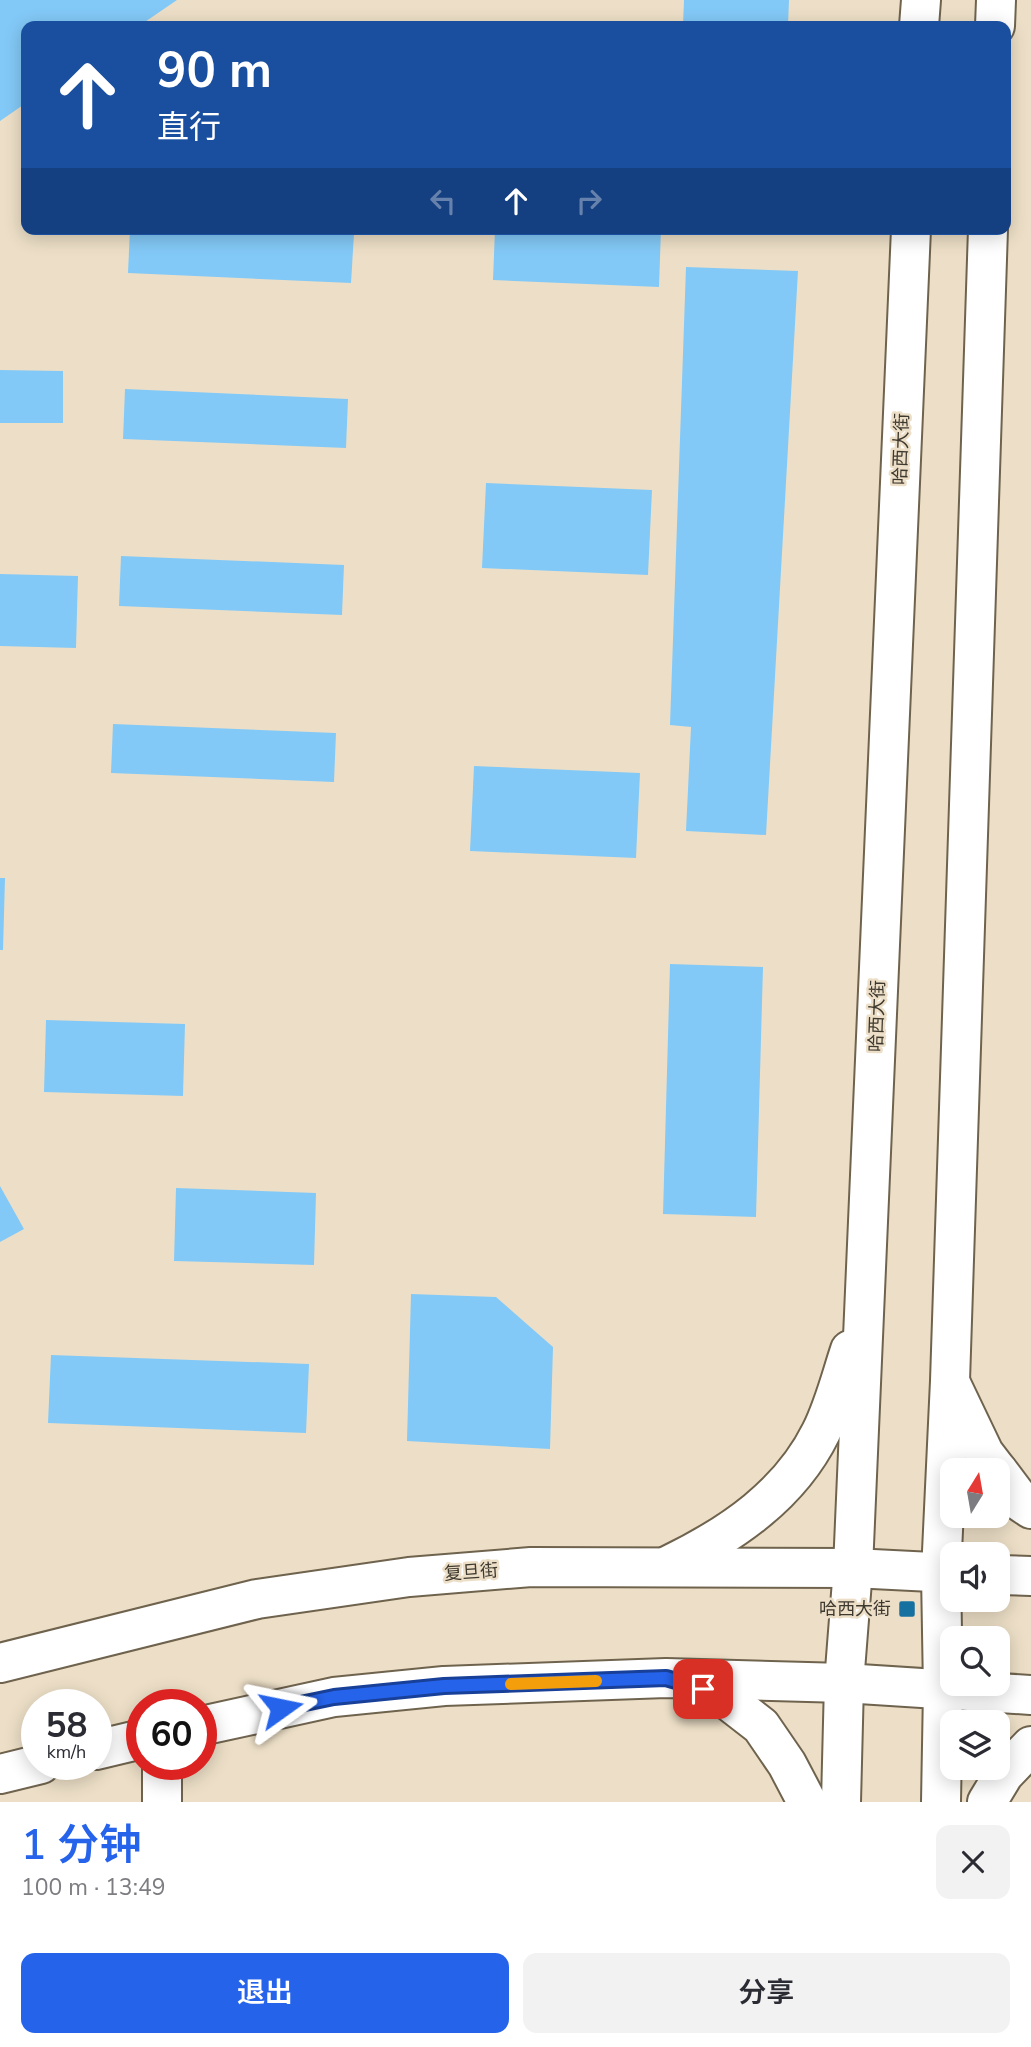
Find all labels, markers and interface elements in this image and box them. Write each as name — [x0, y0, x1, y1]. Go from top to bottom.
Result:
text: 90 m — [157, 37, 272, 104]
icon: ahead — [42, 49, 133, 140]
text: 直行 — [157, 106, 221, 149]
icon: left — [424, 182, 462, 220]
icon: ahead — [497, 182, 535, 220]
icon: right — [570, 182, 608, 220]
street label: 哈西大街 — [888, 413, 914, 485]
street label: 哈西大街 — [864, 980, 890, 1052]
north arrow — [940, 1458, 1010, 1528]
map controls — [940, 1458, 1010, 1780]
button: sound — [940, 1542, 1010, 1612]
street label: 复旦街 — [443, 1558, 499, 1586]
place label: 哈西大街 — [819, 1597, 891, 1621]
marker: 哈西大街 — [897, 1599, 917, 1619]
button: search — [940, 1626, 1010, 1696]
pin — [673, 1659, 733, 1719]
icon: arrive — [684, 1670, 722, 1708]
position arrow — [244, 1671, 318, 1745]
speed limit sign: 60 — [126, 1689, 217, 1780]
text: 58 — [45, 1702, 88, 1749]
button: layers — [940, 1710, 1010, 1780]
text: km/h — [47, 1740, 86, 1764]
text: 1 分钟 — [21, 1817, 141, 1874]
button: close — [936, 1825, 1010, 1899]
text: 100 m · 13:49 — [21, 1872, 166, 1903]
button: 退出 — [21, 1953, 509, 2033]
button: 分享 — [523, 1953, 1010, 2033]

